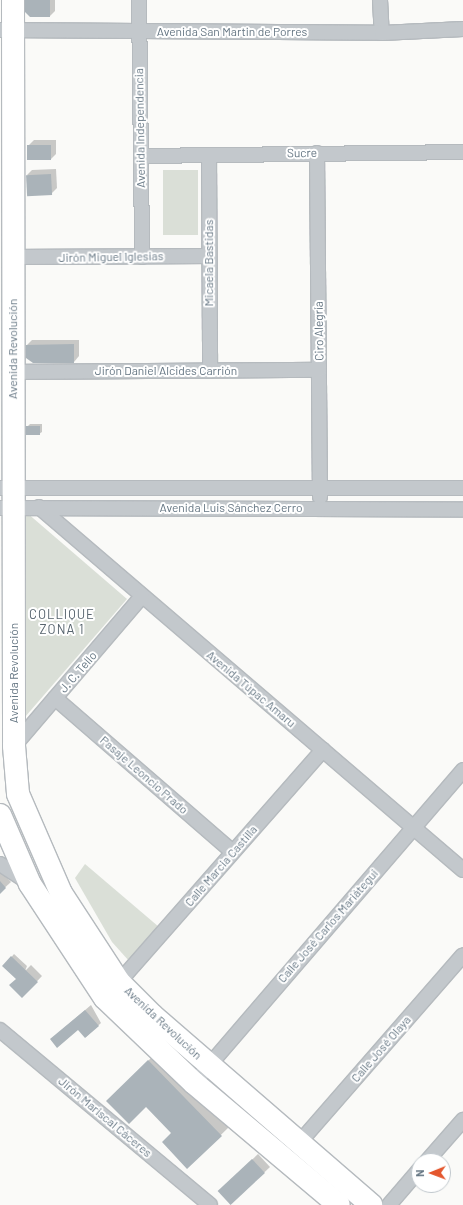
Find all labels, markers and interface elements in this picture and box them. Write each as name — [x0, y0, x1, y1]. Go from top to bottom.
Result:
street label: Avenida San Martin de Porres — [157, 25, 307, 39]
street label: Avenida Independencia — [132, 68, 148, 188]
street label: Sucre — [287, 146, 317, 160]
street label: Micaela Bastidas — [202, 220, 216, 306]
street label: Jirón Miguel Iglesias — [58, 249, 164, 265]
street label: Avenida Revolución — [6, 299, 20, 399]
street label: Ciro Alegría — [311, 301, 327, 361]
street label: Jirón Daniel Alcides Carrión — [95, 364, 237, 378]
street label: Avenida Luis Sánchez Cerro — [159, 501, 303, 515]
district label: COLLIQUE ZONA 1 — [29, 607, 95, 638]
street label: Avenida Revolución — [7, 623, 21, 723]
street label: J. C. Tello — [56, 648, 100, 696]
street label: Avenida Túpac Amaru — [204, 648, 298, 730]
street label: Pasaje Leoncio Prado — [97, 733, 191, 817]
street label: Calle Marcia Castilla — [182, 823, 260, 909]
street label: Calle José Carlos Mariátegui — [275, 866, 381, 986]
street label: Avenida Revolución — [121, 983, 205, 1063]
street label: Calle José Olaya — [348, 1013, 414, 1085]
street label: Jirón Mariscal Cáceres — [55, 1074, 155, 1160]
north arrow — [411, 1153, 451, 1193]
text: N — [413, 1169, 426, 1177]

